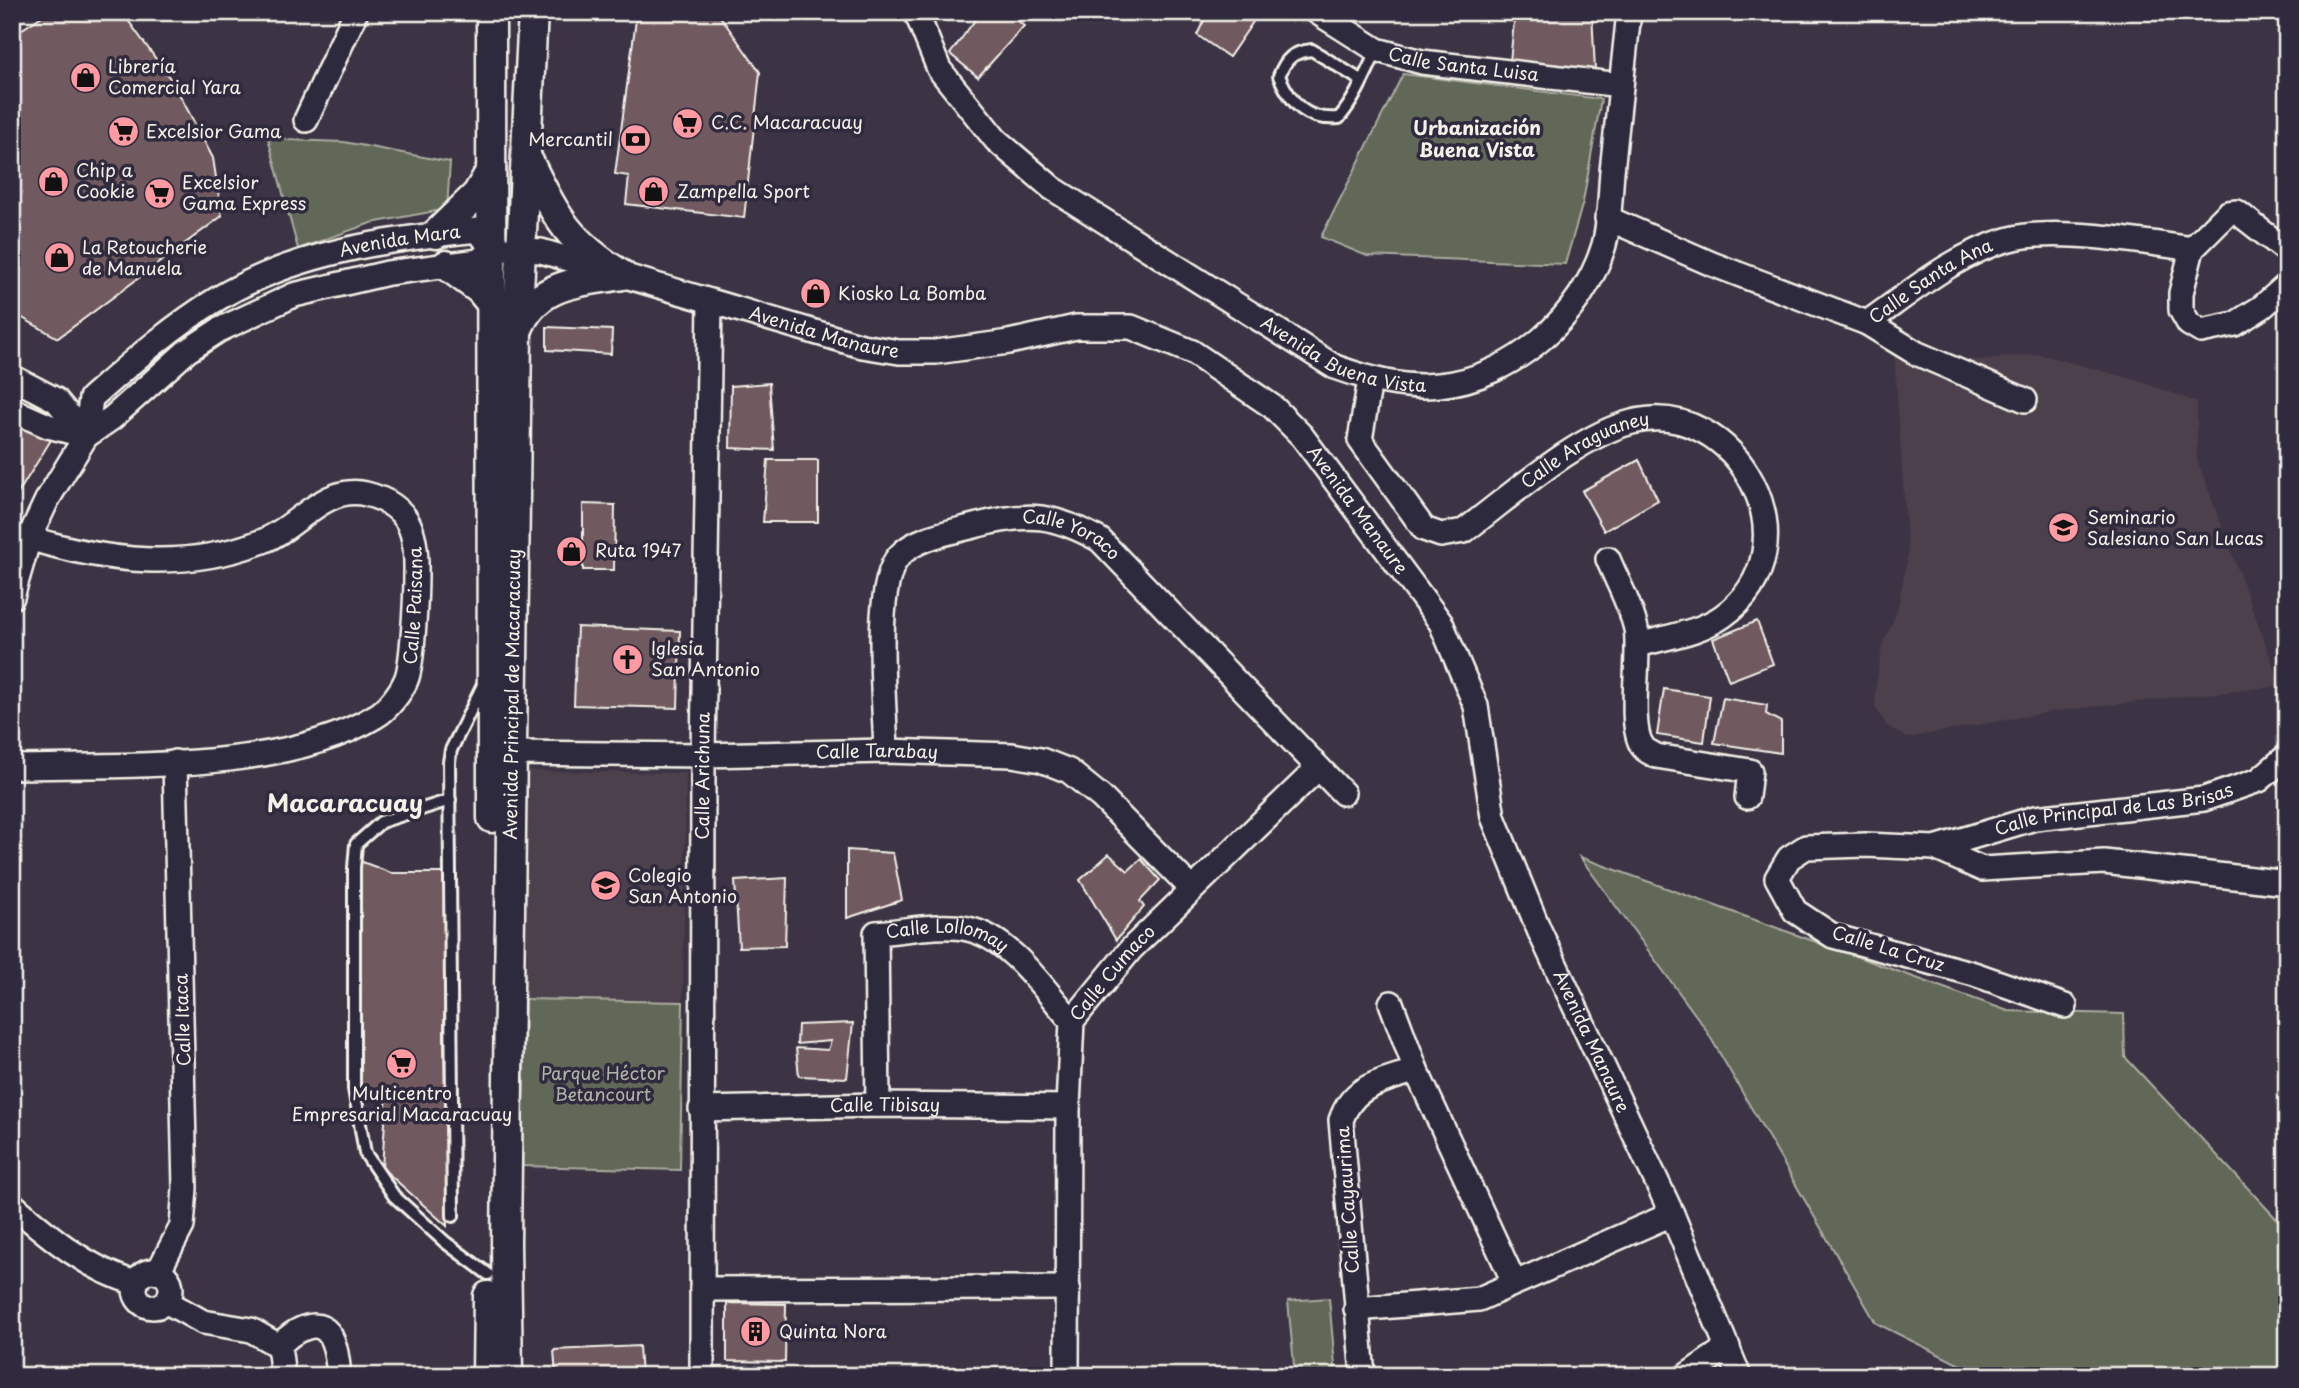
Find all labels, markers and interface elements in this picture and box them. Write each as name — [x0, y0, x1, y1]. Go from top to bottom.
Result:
street label: Calle Santa Luisa — [1385, 39, 1541, 87]
place label: Librería Comercial Yara — [108, 52, 242, 100]
shop icon: Librería Comercial Yara — [68, 60, 102, 94]
supermarket icon: C.C. Macaracuay — [671, 106, 705, 140]
place label: C.C. Macaracuay — [711, 108, 863, 135]
district label: Urbanización Buena Vista — [1413, 113, 1541, 163]
supermarket icon: Excelsior Gama — [106, 115, 140, 149]
place label: Excelsior Gama — [146, 117, 282, 144]
bank icon: Mercantil — [619, 123, 653, 157]
place label: Mercantil — [528, 125, 613, 152]
place label: Chip a Cookie — [76, 156, 135, 204]
shop icon: Chip a Cookie — [36, 164, 70, 198]
place label: Excelsior Gama Express — [182, 168, 306, 216]
shop icon: Zampella Sport — [637, 175, 671, 209]
supermarket icon: Excelsior Gama Express — [142, 176, 176, 210]
place label: Zampella Sport — [677, 177, 810, 204]
street label: Avenida Mara — [336, 217, 462, 263]
street label: Calle Santa Ana — [1863, 231, 1997, 330]
place label: La Retoucherie de Manuela — [82, 233, 207, 281]
shop icon: La Retoucherie de Manuela — [42, 241, 76, 275]
shop icon: Kiosko La Bomba — [798, 277, 832, 311]
place label: Kiosko La Bomba — [838, 279, 987, 306]
street label: Avenida Manaure — [746, 298, 902, 364]
street label: Avenida Buena Vista — [1256, 308, 1427, 398]
street label: Calle Araguaney — [1514, 404, 1651, 494]
street label: Avenida Manaure — [1301, 439, 1415, 580]
street label: Calle Yoraco — [1022, 502, 1127, 565]
place label: Seminario Salesiano San Lucas — [2087, 503, 2263, 551]
school or university icon: Seminario Salesiano San Lucas — [2047, 511, 2081, 545]
shop icon: Ruta 1947 — [555, 534, 589, 568]
place label: Ruta 1947 — [595, 536, 682, 563]
street label: Calle Paisana — [395, 545, 428, 666]
street label: Avenida Principal de Macaracuay — [496, 548, 526, 840]
place label: Iglesia San Antonio — [651, 634, 760, 682]
church icon: Iglesia San Antonio — [611, 642, 645, 676]
street label: Calle Arichuna — [688, 711, 716, 840]
street label: Calle Tarabay — [816, 736, 938, 765]
street label: Calle Principal de Las Brisas — [1991, 775, 2236, 841]
district label: Macaracuay — [267, 784, 423, 820]
place label: Colegio San Antonio — [628, 861, 737, 909]
school or university icon: Colegio San Antonio — [588, 869, 622, 903]
street label: Calle Lollomay — [884, 912, 1015, 958]
street label: Calle Cumaco — [1062, 918, 1161, 1026]
street label: Calle La Cruz — [1829, 918, 1948, 978]
street label: Avenida Manaure — [1548, 965, 1638, 1117]
street label: Calle Itaca — [166, 973, 197, 1067]
supermarket icon: Multicentro Empresarial Macaracuay — [385, 1046, 419, 1080]
park label: Parque Héctor Betancourt — [541, 1059, 666, 1107]
place label: Multicentro Empresarial Macaracuay — [292, 1079, 512, 1127]
street label: Calle Tibisay — [829, 1090, 940, 1118]
street label: Calle Cayaurima — [1328, 1125, 1365, 1275]
building icon: Quinta Nora — [739, 1315, 773, 1349]
place label: Quinta Nora — [779, 1317, 887, 1344]

